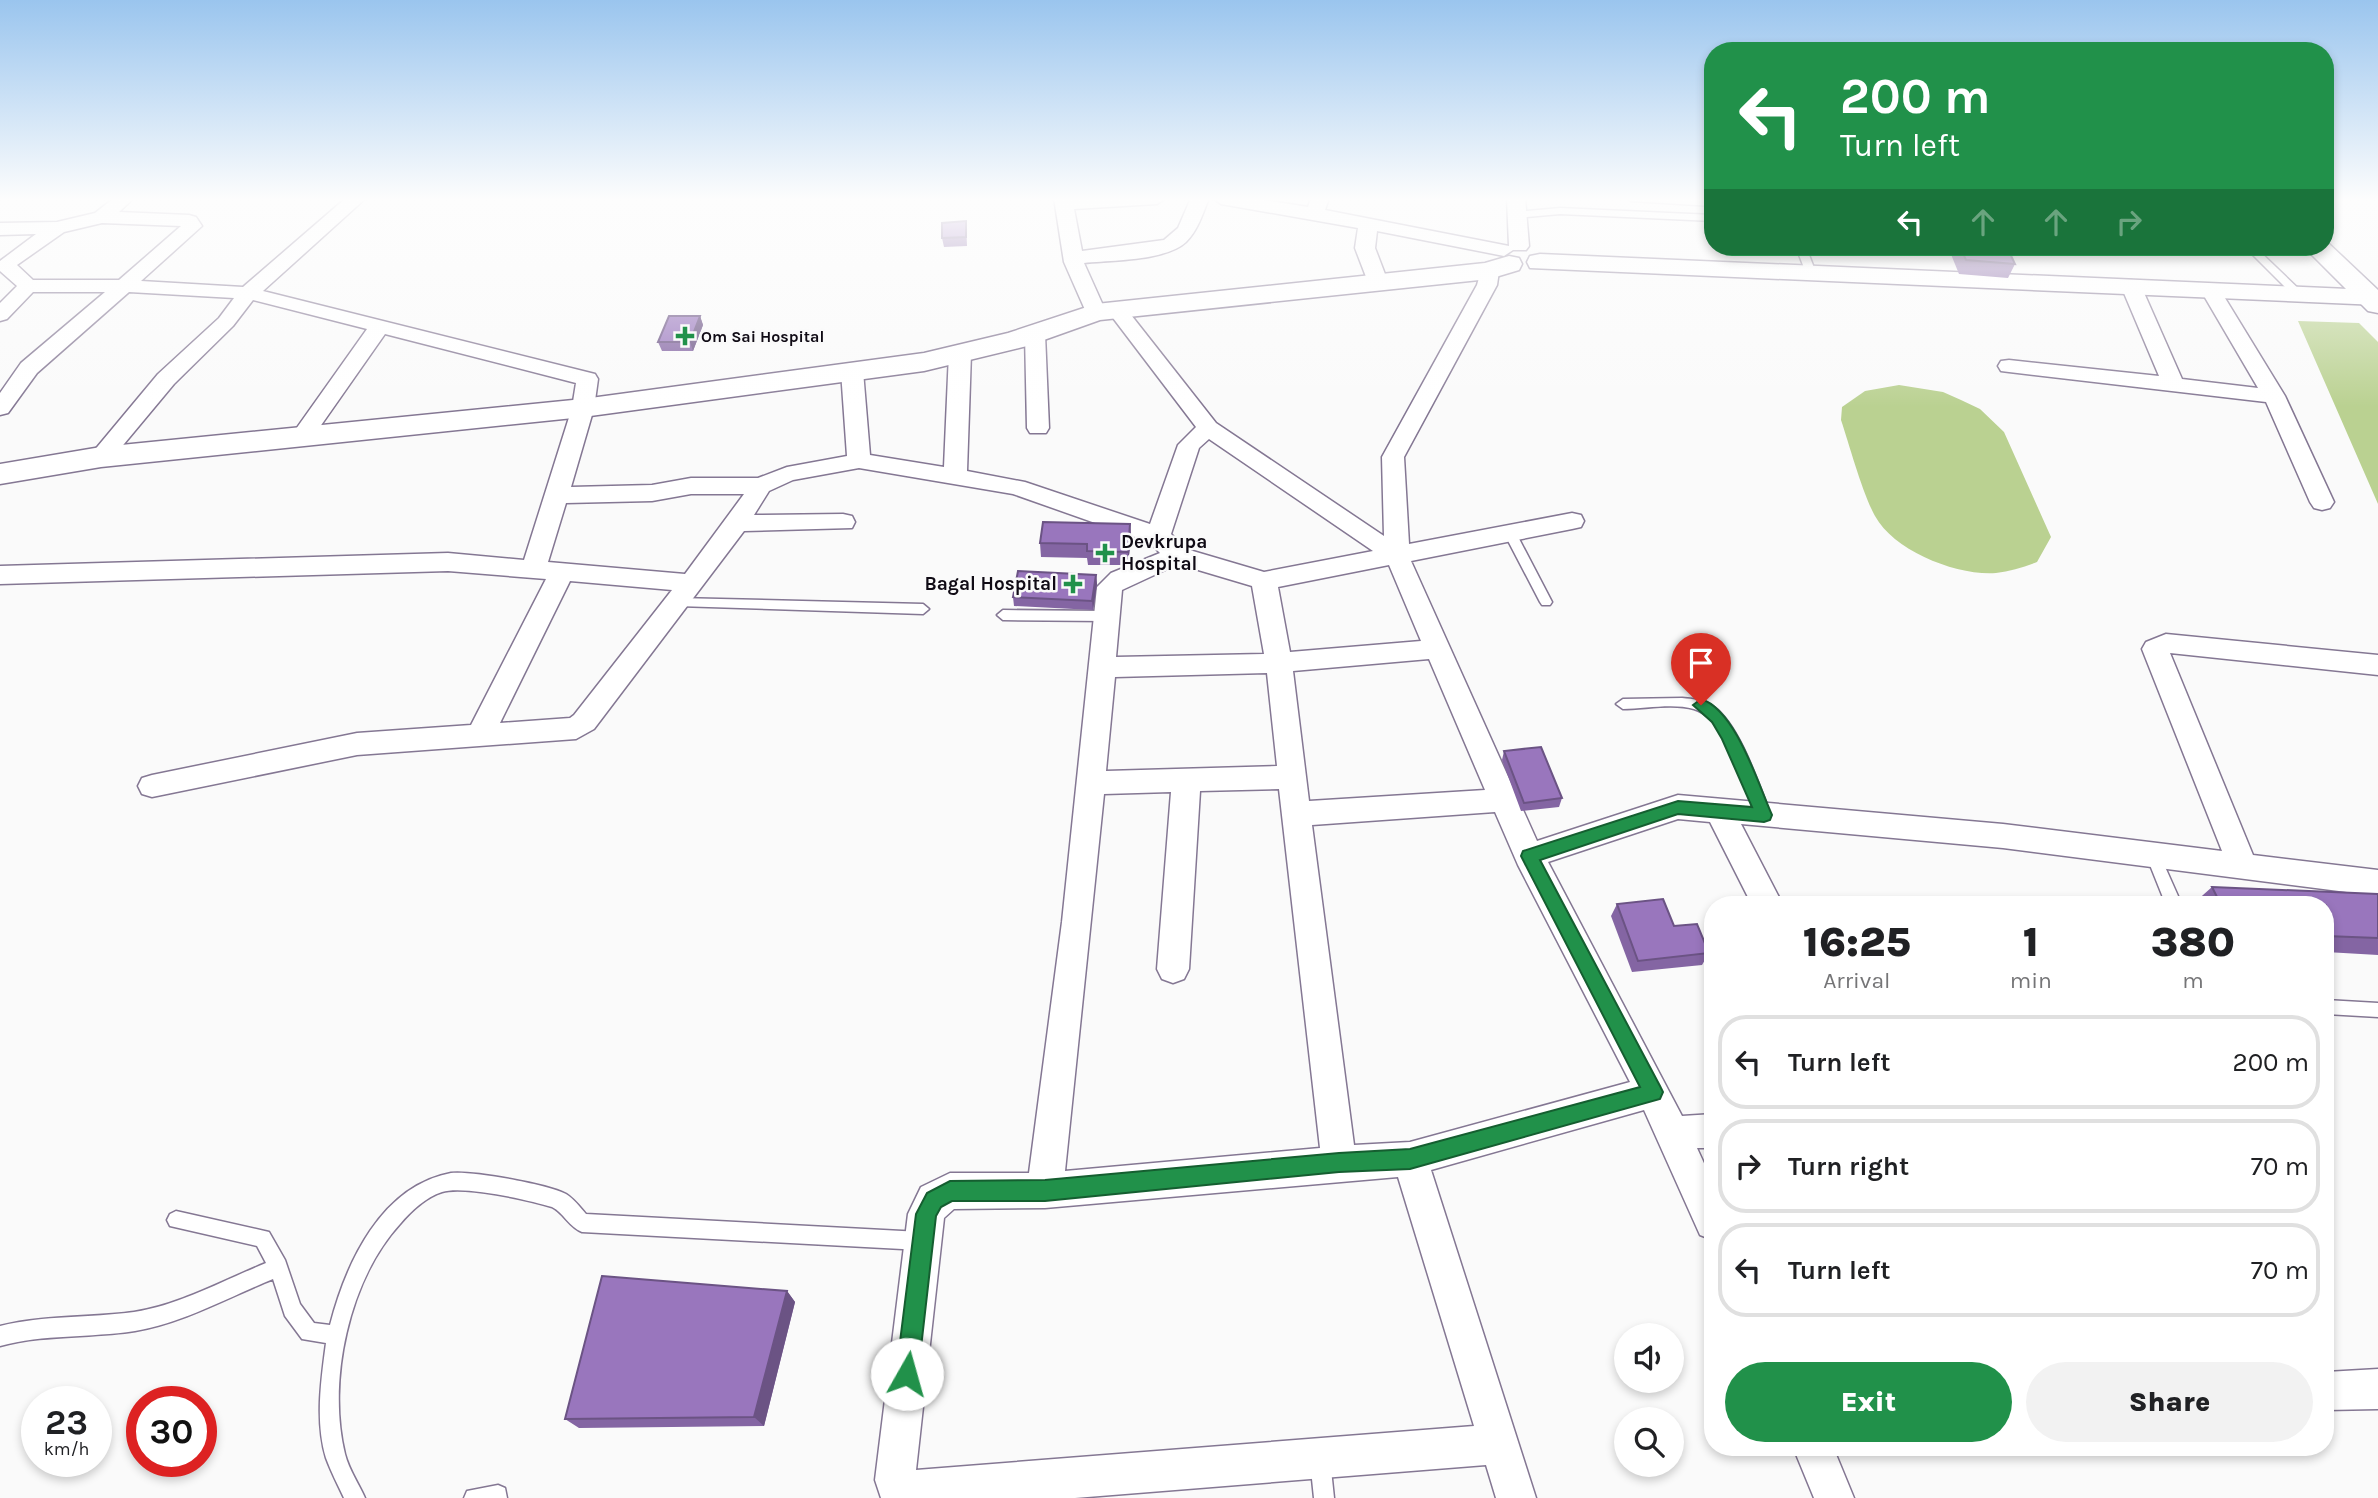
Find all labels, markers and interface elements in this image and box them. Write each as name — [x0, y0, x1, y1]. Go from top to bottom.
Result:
text: 200 m — [1840, 68, 1991, 125]
icon: left — [1725, 70, 1816, 161]
text: Turn left — [1840, 127, 1960, 164]
icon: left — [1891, 203, 1929, 241]
icon: ahead — [1964, 203, 2002, 241]
icon: ahead — [2037, 203, 2075, 241]
icon: right — [2110, 203, 2148, 241]
marker: Om Sai Hospital — [675, 326, 695, 346]
place label: Om Sai Hospital — [701, 327, 824, 346]
place label: Devkrupa Hospital — [1121, 531, 1207, 575]
marker: Devkrupa Hospital — [1095, 543, 1115, 563]
place label: Bagal Hospital — [924, 573, 1057, 595]
marker: Bagal Hospital — [1063, 574, 1083, 594]
pin — [1671, 633, 1731, 705]
icon: arrive — [1682, 644, 1720, 682]
text: 16:25 — [1803, 917, 1911, 967]
text: 1 — [2023, 917, 2039, 967]
text: 380 — [2151, 917, 2235, 967]
text: Arrival — [1823, 967, 1891, 994]
text: min — [2010, 967, 2052, 994]
text: m — [2182, 967, 2204, 994]
icon: left — [1729, 1043, 1767, 1081]
text: Turn left — [1788, 1047, 1890, 1078]
text: 200 m — [2233, 1047, 2309, 1078]
icon: right — [1729, 1147, 1767, 1185]
text: Turn right — [1788, 1151, 1909, 1182]
text: 70 m — [2251, 1151, 2309, 1182]
icon: left — [1729, 1251, 1767, 1289]
text: Turn left — [1788, 1255, 1890, 1286]
text: 70 m — [2251, 1255, 2309, 1286]
map controls — [1614, 1323, 1684, 1477]
button: sound — [1614, 1323, 1684, 1393]
position arrow — [870, 1337, 944, 1411]
button: Exit — [1725, 1362, 2012, 1442]
button: Share — [2026, 1362, 2313, 1442]
speed limit sign: 30 — [126, 1386, 217, 1477]
text: 23 — [45, 1402, 88, 1443]
button: search — [1614, 1407, 1684, 1477]
text: km/h — [44, 1438, 89, 1460]

